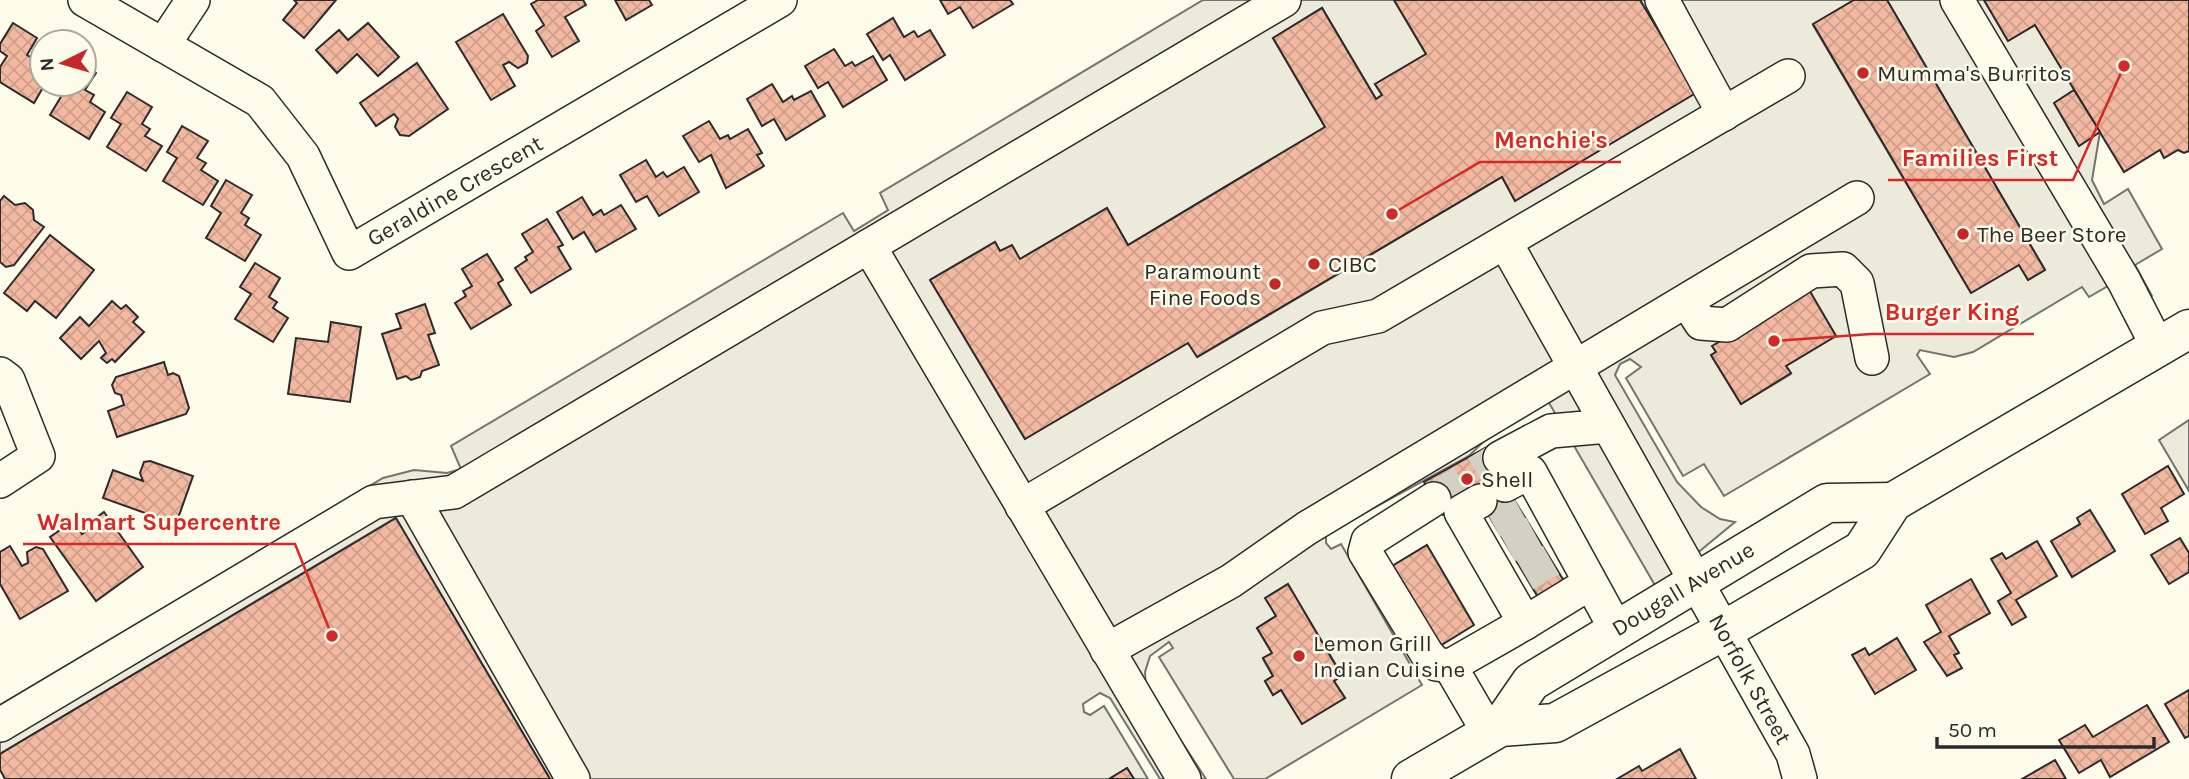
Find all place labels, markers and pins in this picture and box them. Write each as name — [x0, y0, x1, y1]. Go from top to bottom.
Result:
place label: Mumma's Burritos — [1877, 60, 2072, 87]
marker: Mumma's Burritos — [1855, 65, 1871, 81]
callout: Menchie's — [1480, 117, 1621, 162]
callout: Families First — [1888, 135, 2073, 180]
place label: The Beer Store — [1977, 221, 2127, 248]
marker: The Beer Store — [1955, 226, 1971, 242]
place label: CIBC — [1328, 251, 1377, 278]
marker: CIBC — [1306, 256, 1322, 272]
place label: Paramount Fine Foods — [1144, 258, 1261, 311]
marker: Paramount Fine Foods — [1267, 276, 1283, 292]
callout: Burger King — [1871, 289, 2034, 334]
place label: Shell — [1481, 466, 1533, 493]
marker: Shell — [1459, 471, 1475, 487]
callout: Walmart Supercentre — [23, 499, 295, 544]
place label: Lemon Grill Indian Cuisine — [1313, 630, 1465, 683]
marker: Lemon Grill Indian Cuisine — [1291, 648, 1307, 664]

